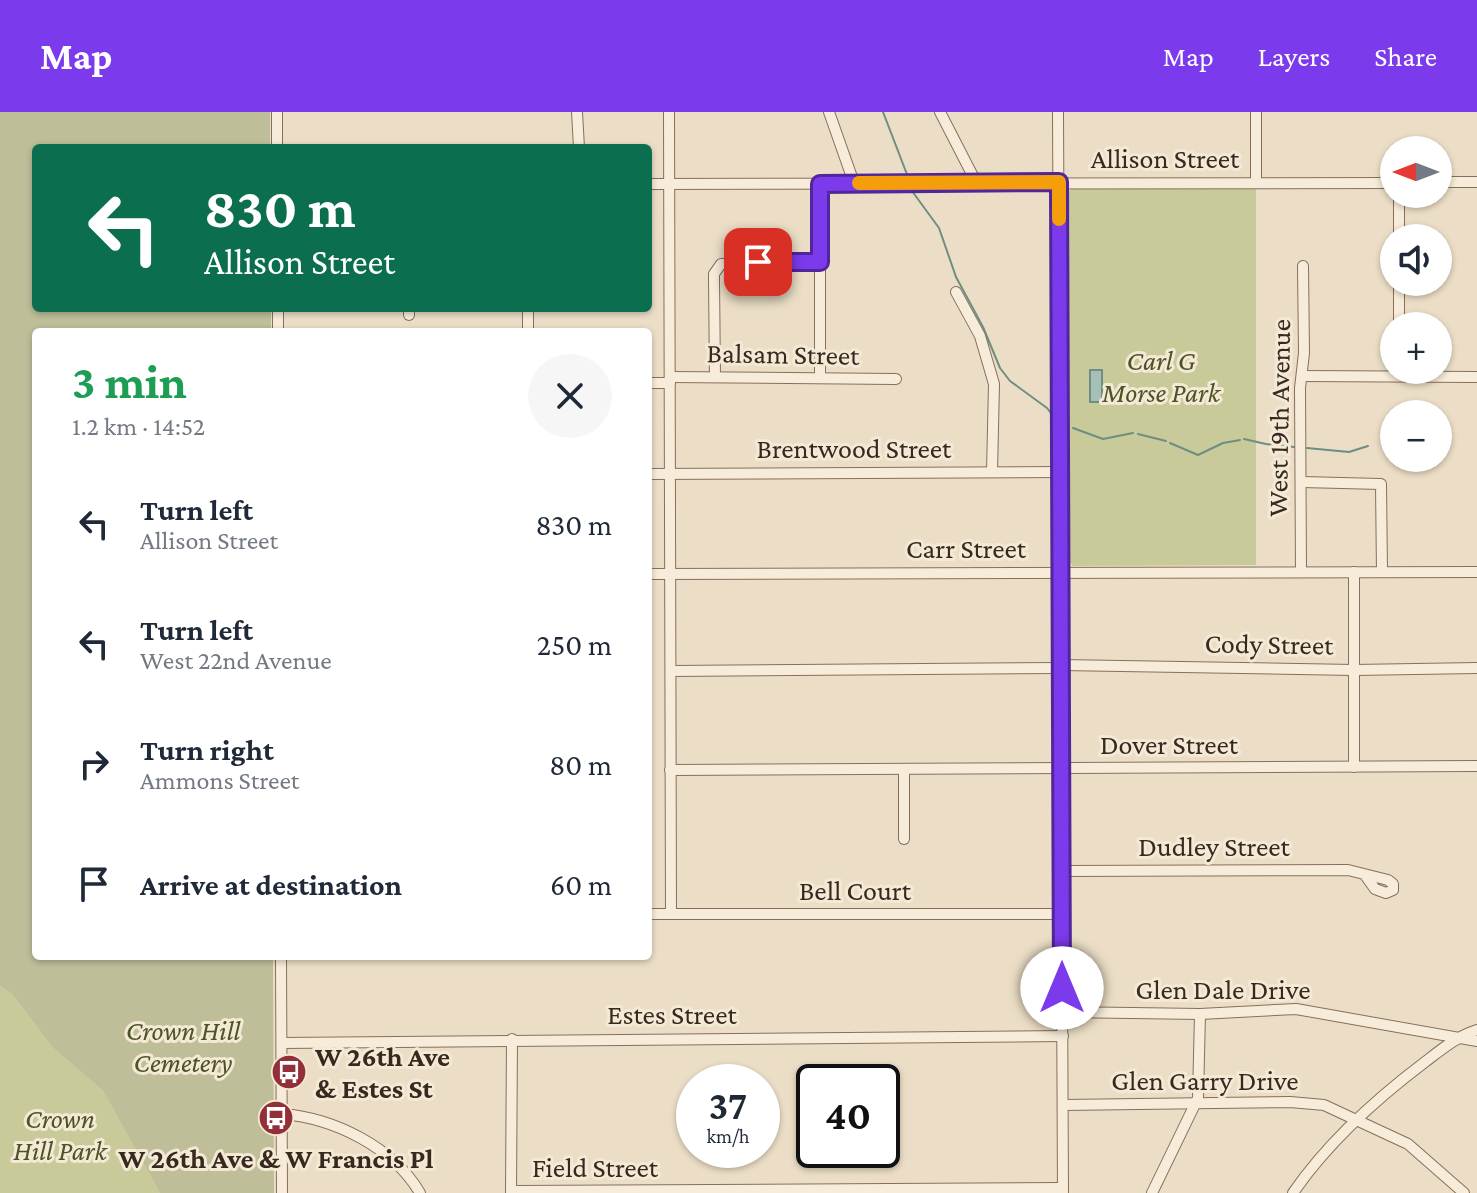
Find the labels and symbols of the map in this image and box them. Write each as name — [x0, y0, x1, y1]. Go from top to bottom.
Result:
north arrow — [1380, 136, 1452, 208]
street label: Allison Street — [1091, 143, 1240, 174]
pin — [724, 228, 792, 296]
street label: West 19th Avenue — [1262, 319, 1296, 517]
street label: Balsam Street — [706, 337, 860, 371]
park label: Carl G Morse Park — [1101, 345, 1222, 408]
street label: Brentwood Street — [757, 433, 952, 464]
street label: Carr Street — [906, 533, 1027, 564]
street label: Cody Street — [1204, 627, 1334, 661]
street label: Dover Street — [1100, 729, 1239, 760]
street label: Dudley Street — [1138, 831, 1291, 862]
street label: Bell Court — [799, 875, 912, 906]
position arrow — [1020, 946, 1104, 1030]
street label: Glen Dale Drive — [1135, 974, 1311, 1005]
street label: Estes Street — [607, 999, 737, 1030]
park label: Crown Hill Cemetery — [126, 1015, 241, 1078]
place label: W 26th Ave & Estes St — [314, 1041, 450, 1104]
bus stop icon: W 26th Ave & Estes St — [270, 1053, 308, 1091]
speed limit sign: 40 — [796, 1064, 900, 1168]
street label: Glen Garry Drive — [1111, 1065, 1299, 1096]
bus stop icon: W 26th Ave & W Francis Pl — [257, 1099, 295, 1137]
park label: Crown Hill Park — [13, 1103, 108, 1166]
place label: W 26th Ave & W Francis Pl — [117, 1143, 434, 1174]
street label: Field Street — [532, 1152, 659, 1183]

